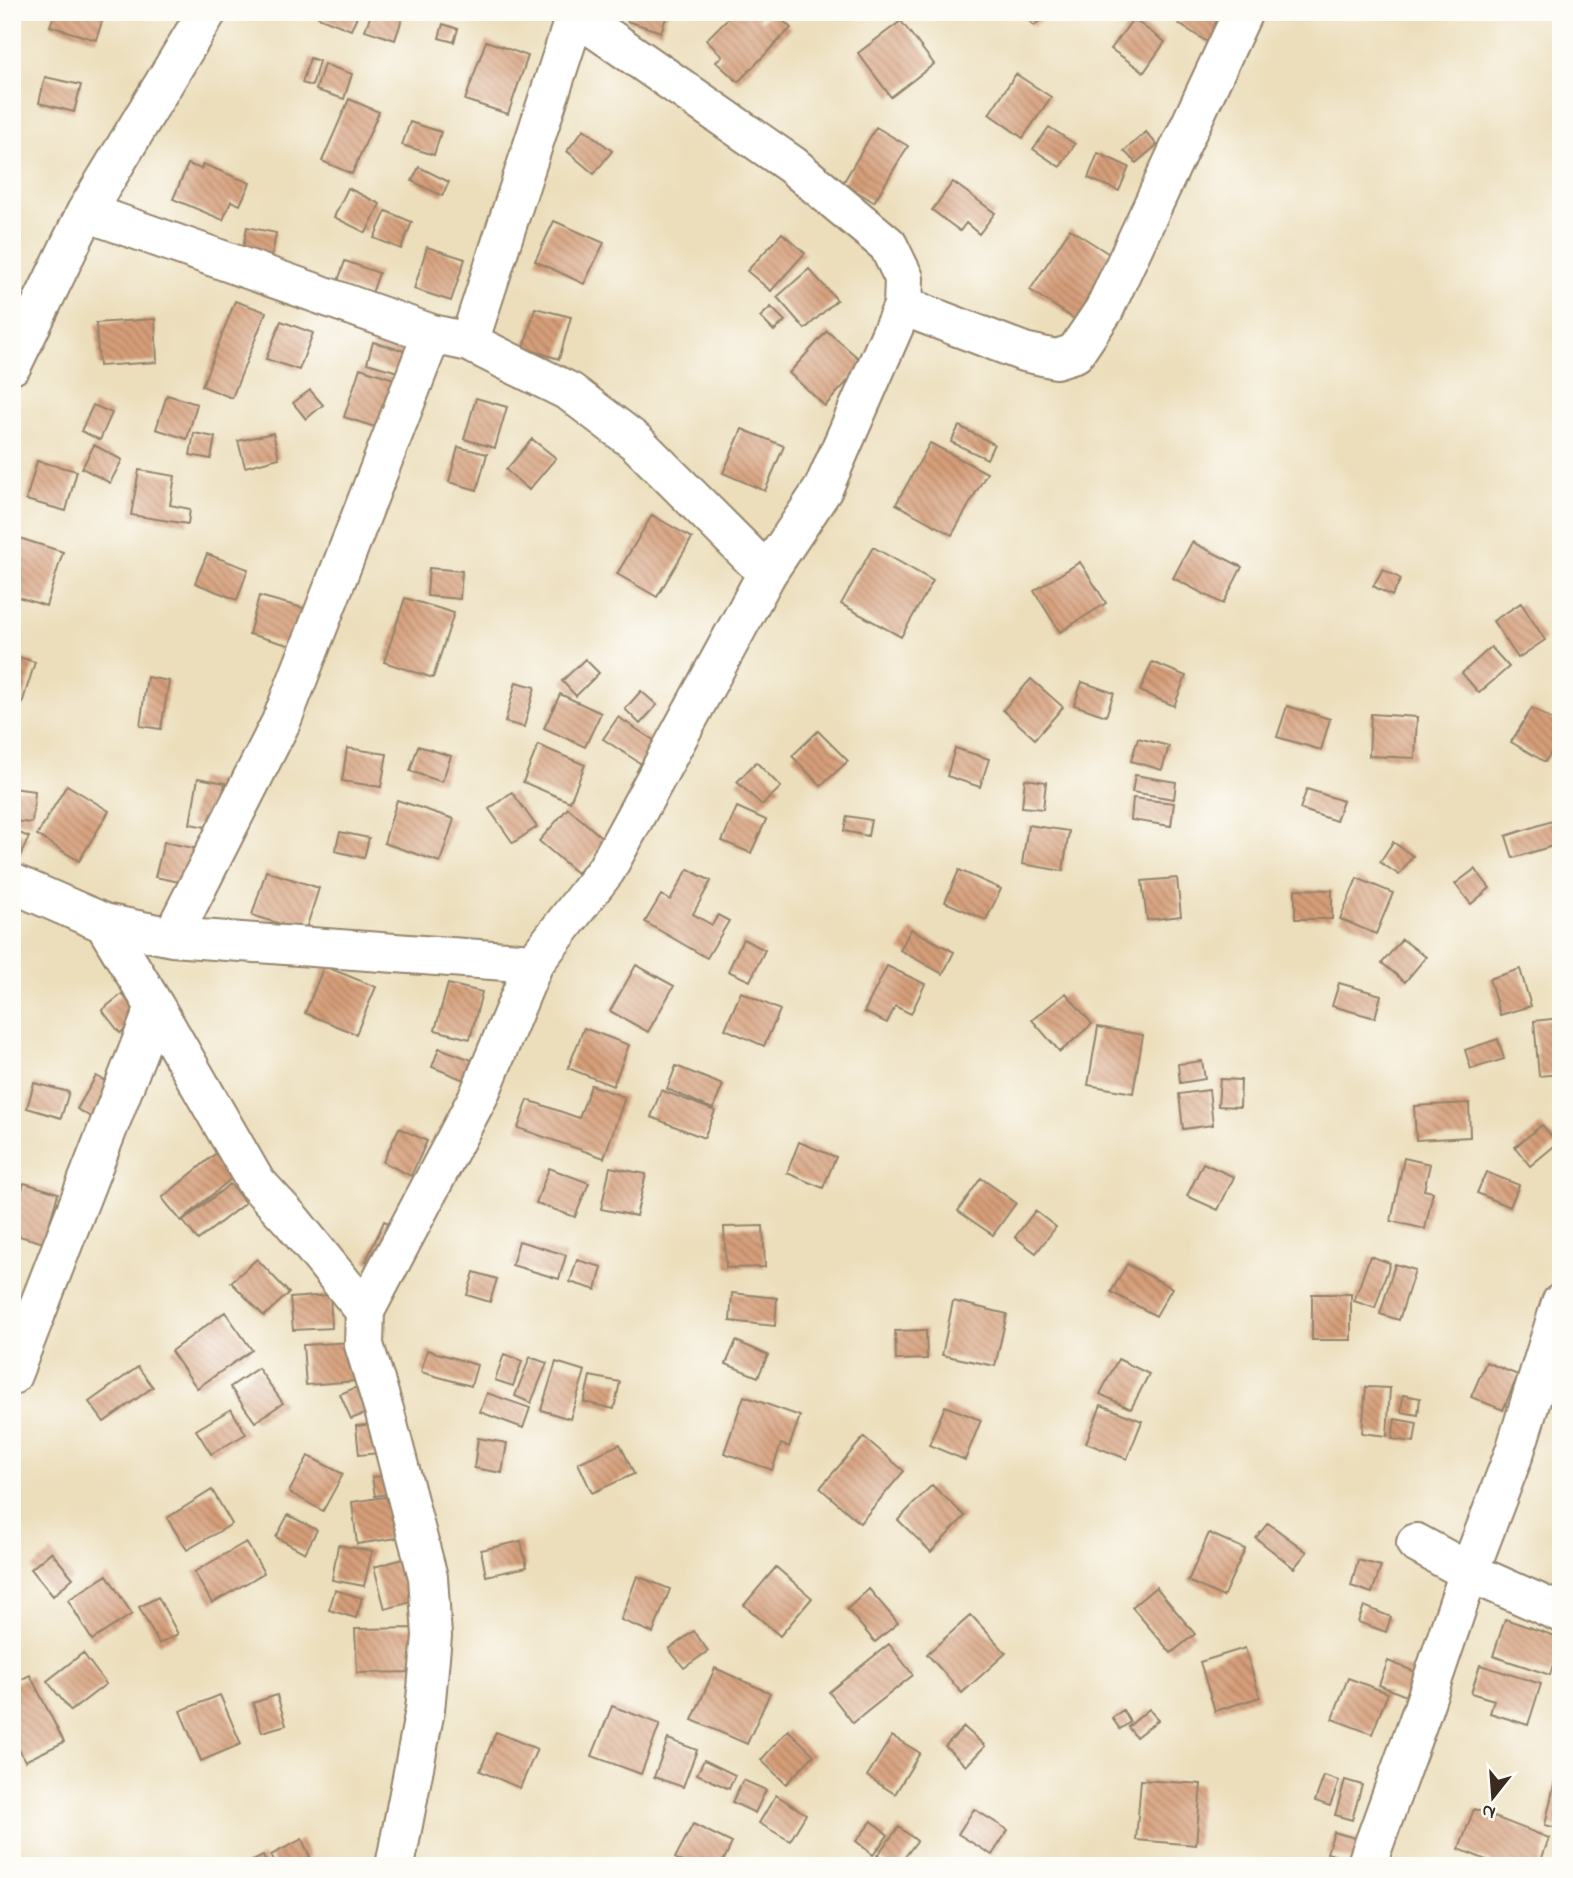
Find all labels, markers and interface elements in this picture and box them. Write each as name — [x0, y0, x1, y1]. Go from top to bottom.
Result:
north arrow — [1458, 1762, 1528, 1832]
text: N — [1479, 1796, 1499, 1826]

